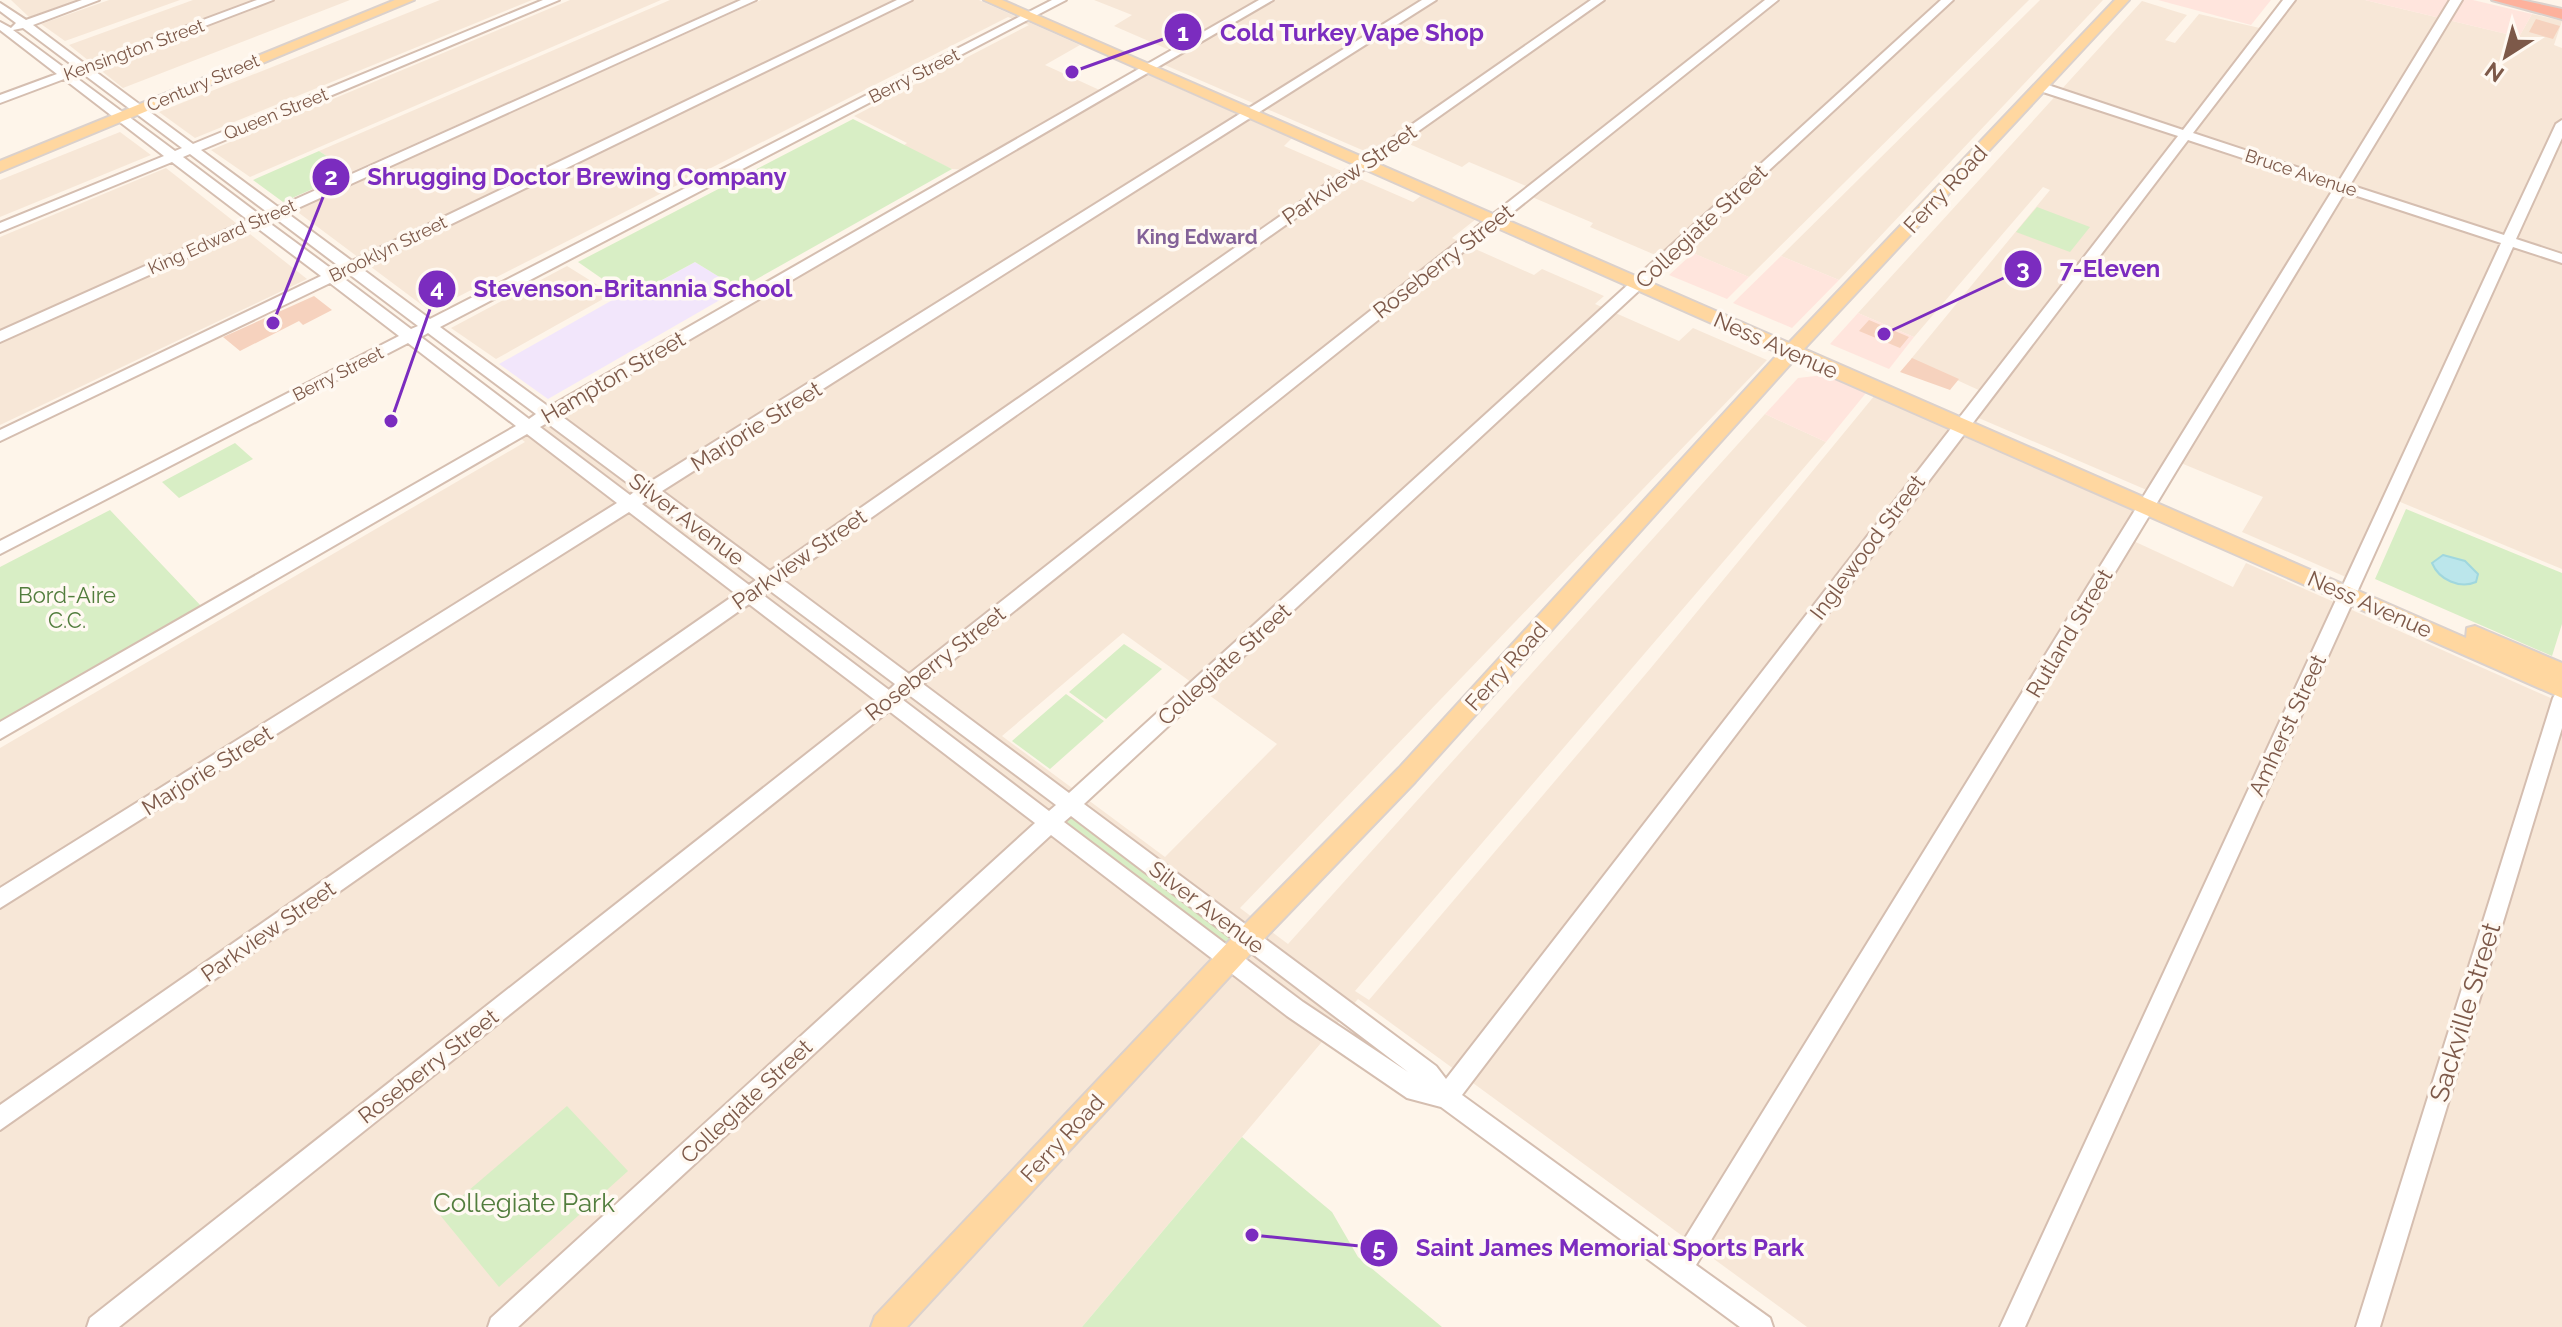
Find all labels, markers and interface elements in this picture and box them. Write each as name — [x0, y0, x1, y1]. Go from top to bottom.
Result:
callout: Cold Turkey Vape Shop — [1163, 8, 1501, 56]
street label: Kensington Street — [61, 14, 207, 85]
north arrow — [2466, 16, 2546, 96]
text: 1 — [1177, 18, 1189, 47]
text: Cold Turkey Vape Shop — [1220, 18, 1484, 47]
street label: Berry Street — [865, 44, 963, 107]
street label: Century Street — [143, 49, 262, 116]
text: N — [2480, 57, 2509, 88]
street label: Queen Street — [221, 83, 331, 144]
street label: Parkview Street — [1277, 118, 1422, 230]
street label: Ferry Road — [1898, 140, 1992, 238]
street label: Bruce Avenue — [2242, 145, 2360, 201]
callout: Shrugging Doctor Brewing Company — [311, 153, 803, 201]
street label: Collegiate Street — [1630, 158, 1773, 293]
text: 2 — [324, 162, 338, 191]
text: Shrugging Doctor Brewing Company — [367, 162, 787, 191]
street label: King Edward Street — [145, 195, 299, 279]
street label: Roseberry Street — [1368, 198, 1519, 324]
street label: Brooklyn Street — [326, 211, 450, 286]
district label: King Edward — [1136, 225, 1258, 249]
callout: 7-Eleven — [2003, 245, 2176, 293]
text: 3 — [2016, 254, 2030, 283]
text: 7-Eleven — [2060, 254, 2160, 283]
callout: Stevenson-Britannia School — [417, 265, 808, 313]
text: 4 — [430, 274, 444, 303]
text: Stevenson-Britannia School — [474, 274, 793, 303]
street label: Ness Avenue — [1710, 306, 1842, 384]
street label: Hampton Street — [537, 325, 690, 429]
street label: Berry Street — [289, 342, 387, 405]
street label: Marjorie Street — [686, 375, 827, 476]
street label: Silver Avenue — [624, 467, 750, 571]
street label: Inglewood Street — [1804, 469, 1930, 624]
street label: Parkview Street — [727, 503, 872, 615]
street label: Rutland Street — [2020, 563, 2118, 702]
street label: Ness Avenue — [2304, 565, 2436, 643]
park label: Bord-Aire C.C. — [18, 582, 116, 633]
street label: Collegiate Street — [1152, 597, 1296, 731]
street label: Roseberry Street — [860, 600, 1011, 726]
street label: Ferry Road — [1459, 616, 1553, 716]
street label: Amherst Street — [2243, 650, 2331, 800]
street label: Marjorie Street — [137, 719, 278, 820]
street label: Silver Avenue — [1144, 855, 1270, 959]
street label: Parkview Street — [196, 875, 341, 987]
street label: Sackville Street — [2424, 919, 2507, 1105]
street label: Roseberry Street — [353, 1003, 504, 1129]
street label: Collegiate Street — [675, 1033, 818, 1168]
street label: Ferry Road — [1015, 1089, 1109, 1187]
park label: Collegiate Park — [433, 1188, 615, 1218]
callout: Saint James Memorial Sports Park — [1359, 1224, 1821, 1272]
text: 5 — [1372, 1233, 1386, 1262]
text: Saint James Memorial Sports Park — [1416, 1233, 1805, 1262]

